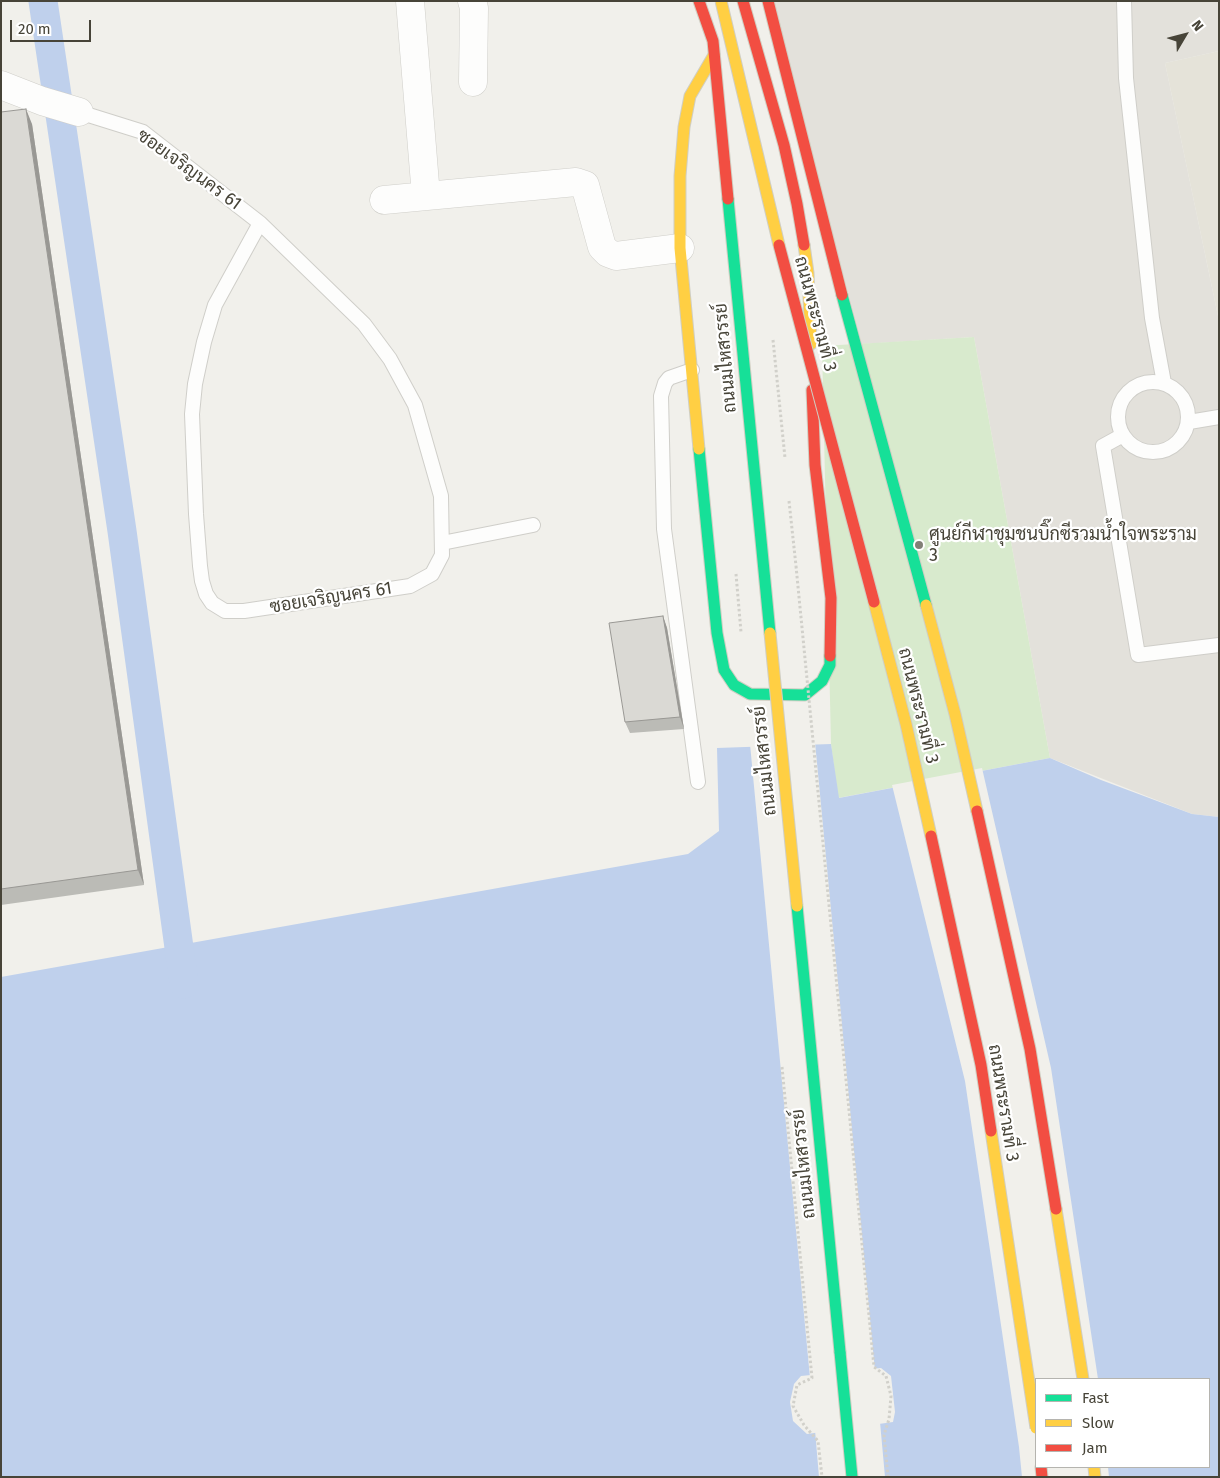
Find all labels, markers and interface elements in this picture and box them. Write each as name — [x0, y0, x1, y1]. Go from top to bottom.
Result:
scale bar — [12, 10, 94, 42]
north arrow — [1160, 10, 1210, 60]
text: N — [1188, 17, 1207, 34]
text: 20 m — [18, 20, 51, 38]
street label: ซอยเจริญนคร 61 — [133, 125, 245, 215]
street label: ถนนพระรามที่ 3 — [789, 254, 841, 374]
street label: ถนนมไหสวรรย์ — [710, 302, 742, 414]
place label: ศูนย์กีฬาชุมชนบิ๊กซีรวมน้ำใจพระราม 3 — [929, 524, 1197, 566]
marker: ศูนย์กีฬาชุมชนบิ๊กซีรวมน้ำใจพระราม 3 — [913, 539, 925, 551]
street label: ซอยเจริญนคร 61 — [268, 578, 394, 618]
street label: ถนนพระรามที่ 3 — [893, 646, 943, 766]
street label: ถนนมไหสวรรย์ — [748, 705, 782, 817]
street label: ถนนพระรามที่ 3 — [983, 1043, 1023, 1163]
street label: ถนนมไหสวรรย์ — [787, 1108, 821, 1220]
legend — [1035, 1378, 1210, 1468]
text: Fast — [1082, 1389, 1109, 1407]
text: Slow — [1082, 1414, 1114, 1432]
text: Jam — [1082, 1439, 1108, 1457]

